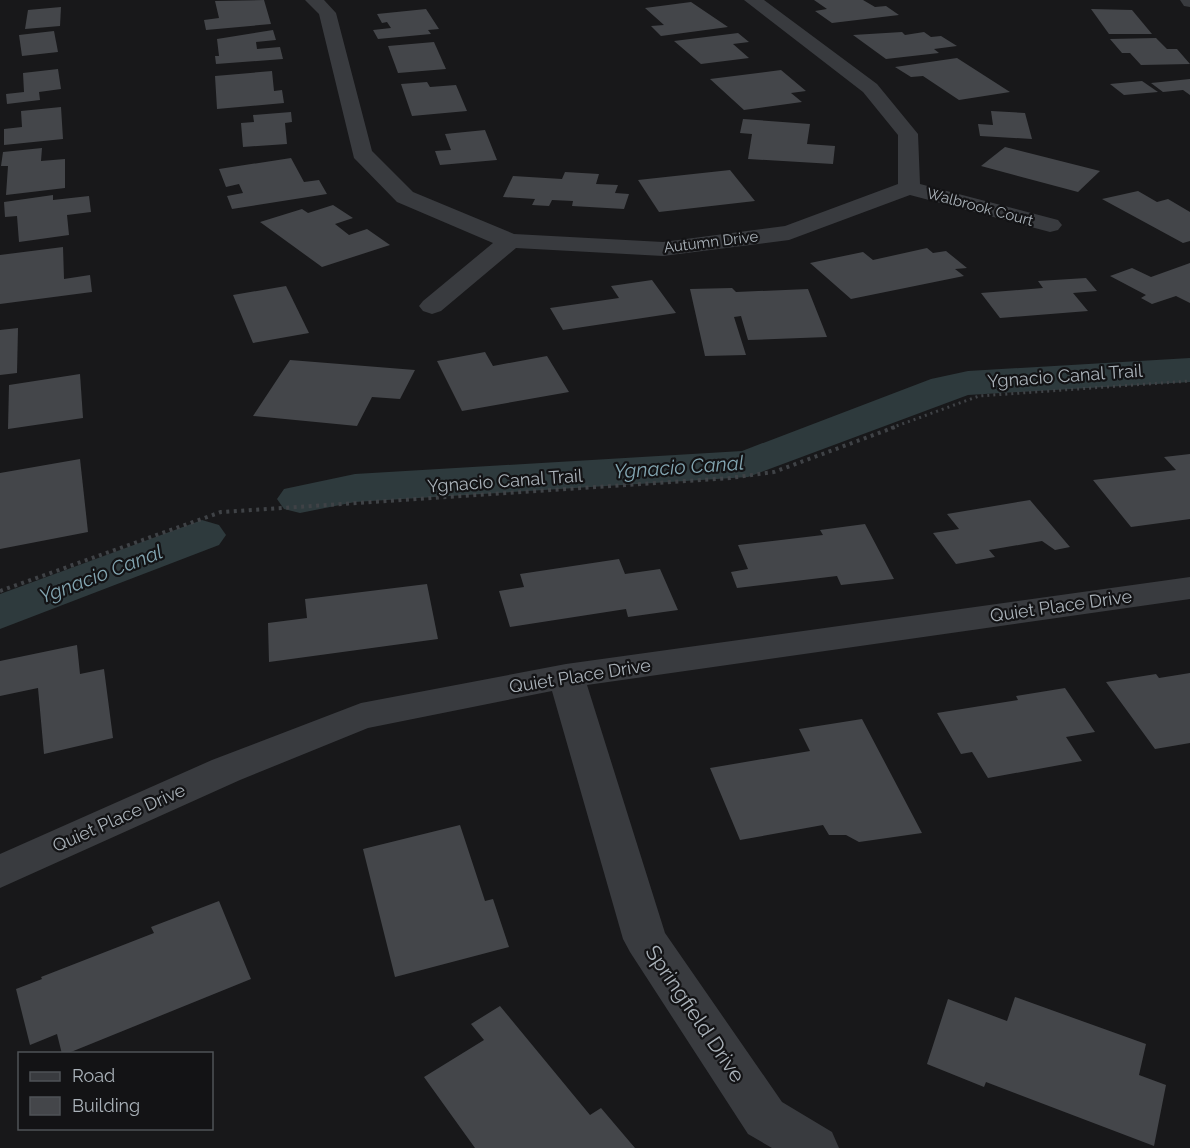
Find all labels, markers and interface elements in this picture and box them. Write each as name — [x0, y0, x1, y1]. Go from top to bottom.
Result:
street label: Walbrook Court — [925, 184, 1035, 230]
street label: Autumn Drive — [663, 227, 759, 257]
street label: Ygnacio Canal Trail — [987, 360, 1143, 391]
water label: Ygnacio Canal — [613, 450, 745, 484]
street label: Ygnacio Canal Trail — [427, 465, 583, 496]
water label: Ygnacio Canal — [36, 539, 166, 609]
street label: Quiet Place Drive — [989, 585, 1134, 626]
street label: Quiet Place Drive — [508, 654, 653, 697]
street label: Quiet Place Drive — [49, 779, 189, 856]
street label: Springfield Drive — [640, 940, 751, 1087]
legend — [18, 1052, 213, 1130]
text: Road — [72, 1065, 115, 1086]
text: Building — [72, 1095, 140, 1116]

